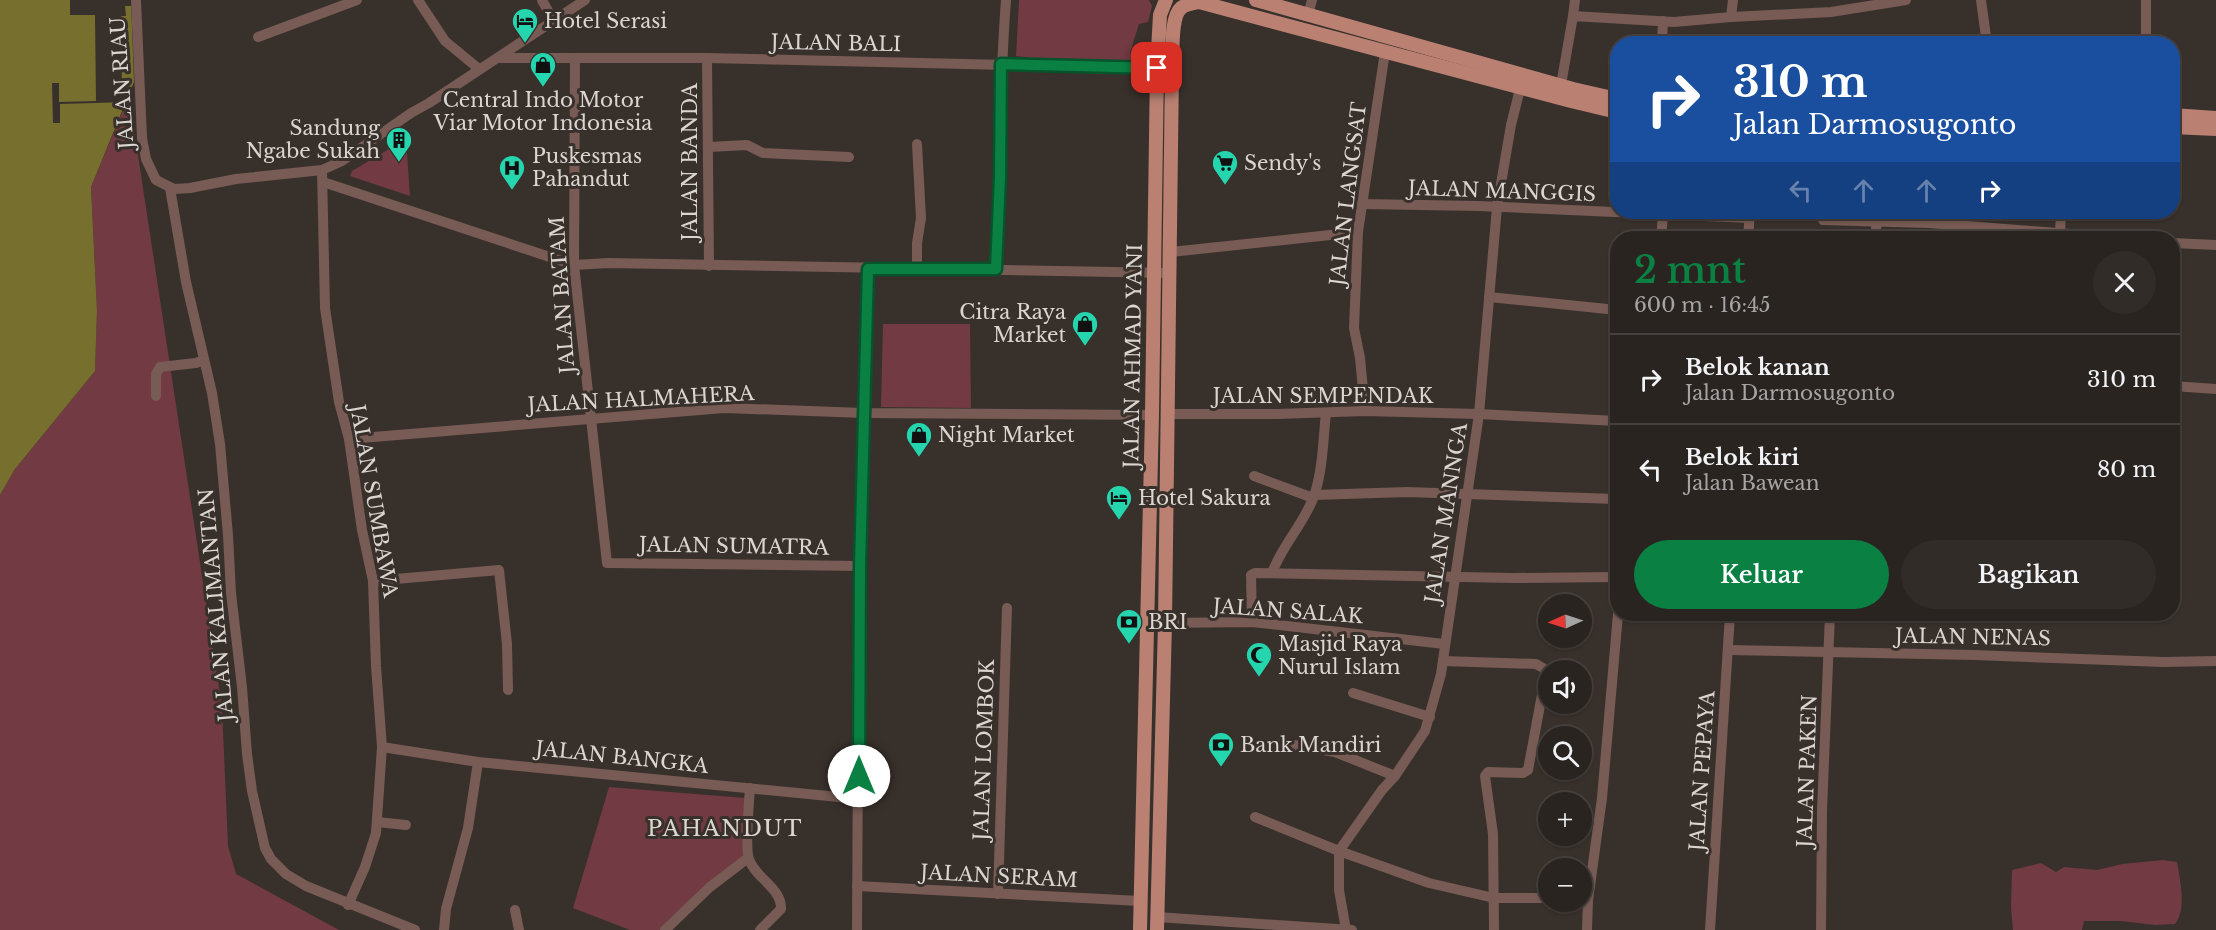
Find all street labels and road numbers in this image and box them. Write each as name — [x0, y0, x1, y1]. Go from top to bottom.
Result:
street label: JALAN RIAU — [105, 16, 139, 153]
street label: JALAN BALI — [768, 30, 901, 56]
street label: JALAN BANDA — [678, 82, 702, 244]
street label: JALAN LANGSAT — [1324, 101, 1371, 290]
street label: JALAN MANGGIS — [1405, 176, 1596, 206]
street label: JALAN BATAM — [545, 215, 580, 378]
street label: JALAN AHMAD YANI — [1119, 243, 1147, 472]
street label: JALAN HALMAHERA — [524, 381, 755, 417]
street label: JALAN SEMPENDAK — [1210, 384, 1434, 408]
street label: JALAN SUMBAWA — [345, 400, 403, 600]
street label: JALAN MANNGA — [1419, 420, 1472, 608]
street label: JALAN KALIMANTAN — [194, 487, 238, 726]
street label: JALAN SUMATRA — [636, 532, 830, 560]
street label: JALAN SALAK — [1209, 594, 1364, 628]
street label: JALAN NENAS — [1892, 624, 2051, 650]
street label: JALAN LOMBOK — [969, 659, 999, 844]
street label: JALAN PEPAYA — [1684, 690, 1720, 855]
street label: JALAN PAKEN — [1792, 694, 1822, 851]
street label: JALAN BANGKA — [531, 736, 710, 778]
street label: JALAN SERAM — [917, 860, 1078, 892]

